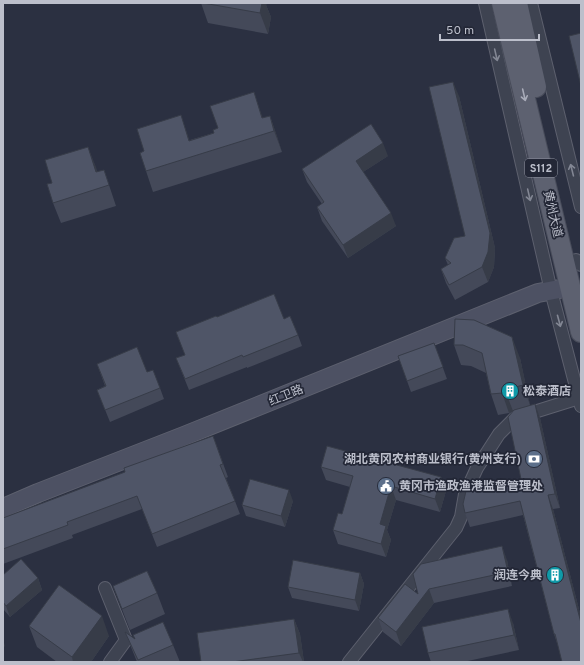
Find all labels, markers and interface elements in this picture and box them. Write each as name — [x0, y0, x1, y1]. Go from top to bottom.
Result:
scale bar — [440, 16, 539, 42]
text: 50 m — [446, 23, 474, 39]
one-way arrow — [493, 48, 501, 61]
one-way arrow — [521, 89, 529, 102]
road number: S112 — [525, 159, 557, 177]
one-way arrow — [567, 163, 575, 176]
one-way arrow — [526, 188, 533, 201]
street label: 黄州大道 — [539, 189, 565, 239]
one-way arrow — [556, 315, 563, 328]
building icon: 松泰酒店 — [500, 381, 520, 401]
street label: 红卫路 — [267, 382, 306, 410]
place label: 松泰酒店 — [523, 384, 571, 400]
bank icon: 湖北黄冈农村商业银行(黄州支行) — [524, 449, 544, 469]
place label: 湖北黄冈农村商业银行(黄州支行) — [344, 452, 521, 468]
public building icon: 黄冈市渔政渔港监督管理处 — [376, 476, 396, 496]
place label: 黄冈市渔政渔港监督管理处 — [399, 479, 543, 495]
building icon: 润连今典 — [545, 565, 565, 585]
place label: 润连今典 — [494, 568, 542, 584]

